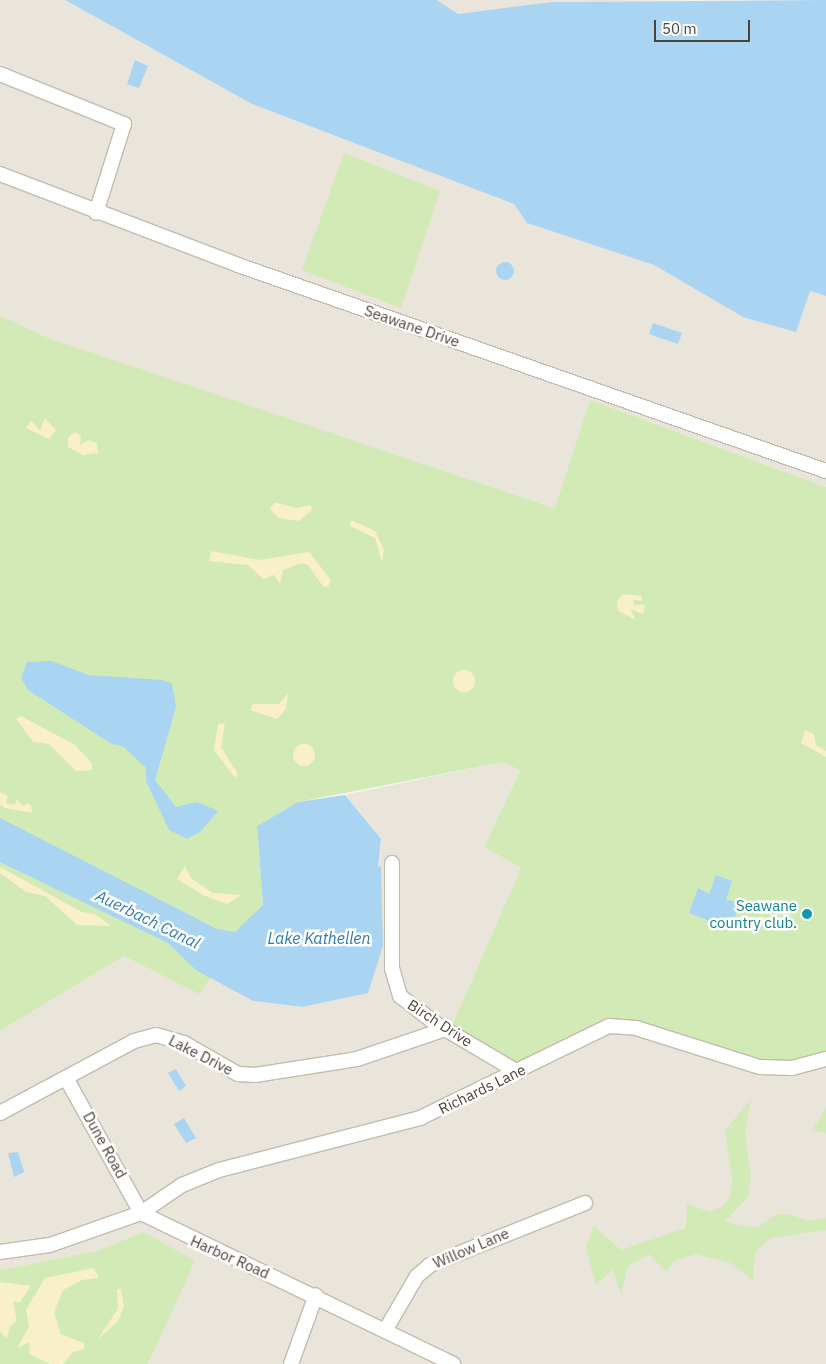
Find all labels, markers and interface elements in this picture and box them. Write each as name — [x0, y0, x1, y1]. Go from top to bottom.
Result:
scale bar — [656, 10, 752, 42]
text: 50 m — [662, 19, 697, 38]
street label: Seawane Drive — [362, 301, 462, 351]
water label: Auerbach Canal — [93, 886, 203, 952]
place label: Seawane country club. — [710, 896, 797, 931]
marker: Seawane country club. — [801, 908, 813, 920]
water label: Lake Kathellen — [267, 928, 371, 948]
street label: Birch Drive — [404, 995, 476, 1051]
street label: Lake Drive — [166, 1031, 236, 1079]
street label: Richards Lane — [436, 1060, 528, 1118]
street label: Dune Road — [79, 1109, 131, 1181]
street label: Willow Lane — [430, 1224, 512, 1272]
street label: Harbor Road — [188, 1232, 272, 1282]

